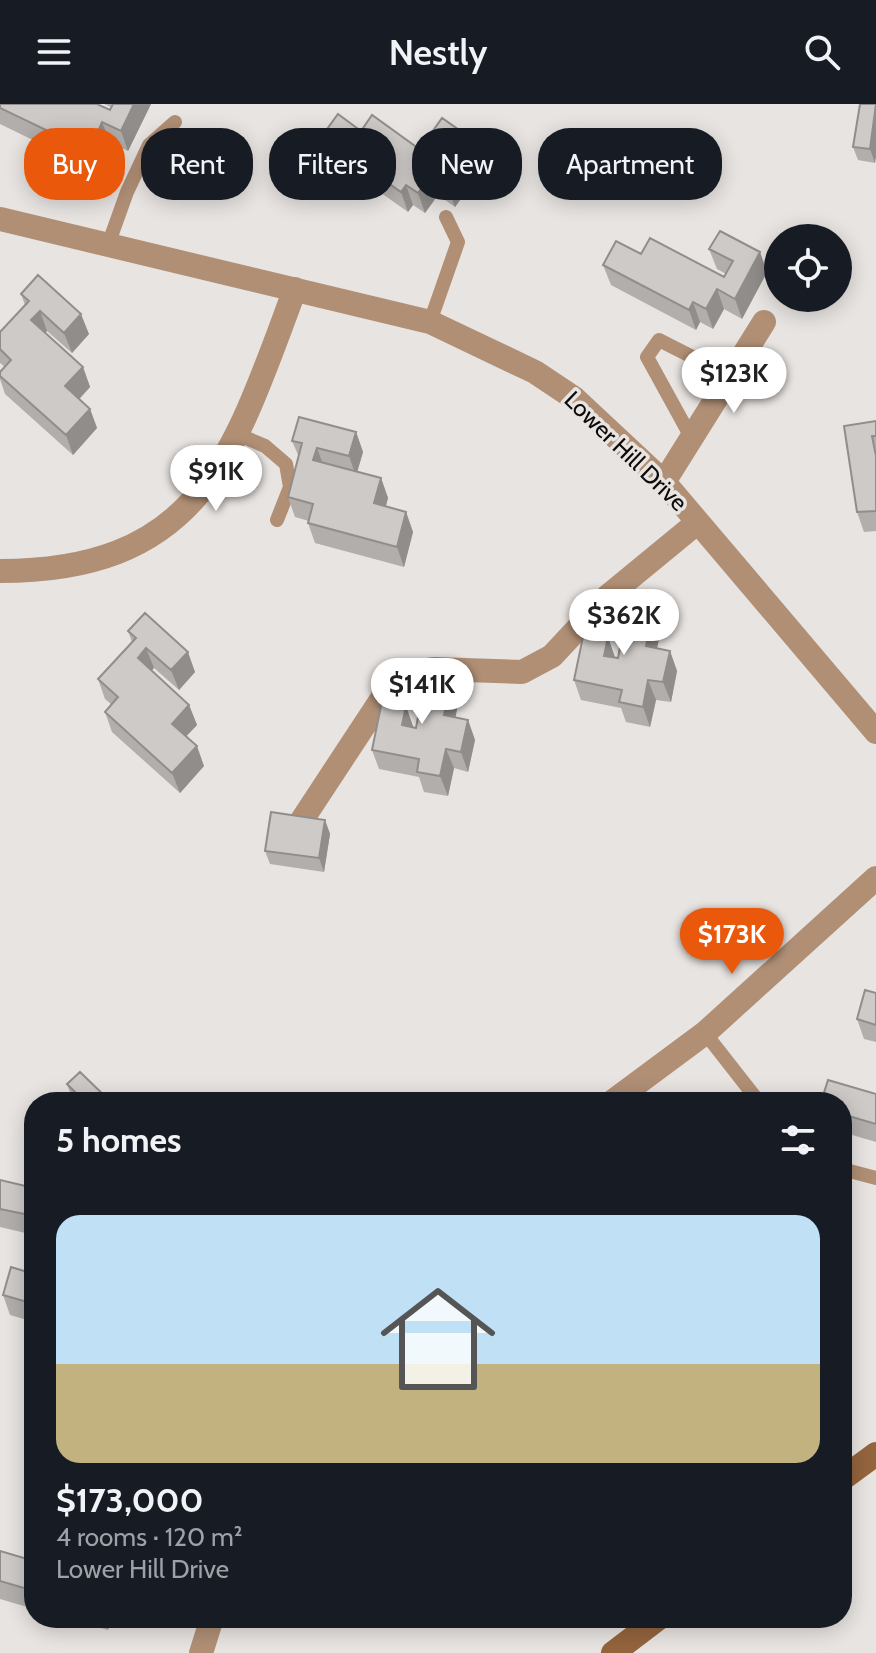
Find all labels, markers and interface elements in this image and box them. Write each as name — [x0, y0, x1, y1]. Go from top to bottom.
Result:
icon: menu — [32, 30, 76, 74]
text: Nestly — [389, 30, 487, 74]
icon: search — [800, 30, 844, 74]
chip: Buy — [24, 128, 125, 200]
chip: Rent — [141, 128, 253, 200]
chip: Filters — [269, 128, 396, 200]
chip: New — [412, 128, 522, 200]
chip: Apartment — [538, 128, 722, 200]
map controls — [764, 224, 852, 312]
button: locate — [764, 224, 852, 312]
pin: $123K — [678, 347, 790, 415]
text: $123K — [700, 357, 768, 389]
street label: Lower Hill Drive — [558, 385, 694, 517]
pin: $91K — [169, 445, 263, 513]
text: $91K — [188, 455, 244, 487]
pin: $362K — [568, 589, 680, 657]
text: $362K — [587, 599, 661, 631]
pin: $141K — [366, 658, 478, 726]
text: $141K — [389, 668, 455, 700]
pin: $173K — [676, 908, 788, 976]
text: $173K — [698, 918, 766, 950]
icon: filters — [776, 1118, 820, 1162]
text: 5 homes — [56, 1119, 181, 1161]
icon: home — [366, 1267, 510, 1411]
text: $173,000 — [56, 1479, 204, 1521]
text: 4 rooms · 120 m² — [56, 1521, 242, 1553]
text: Lower Hill Drive — [56, 1553, 229, 1585]

